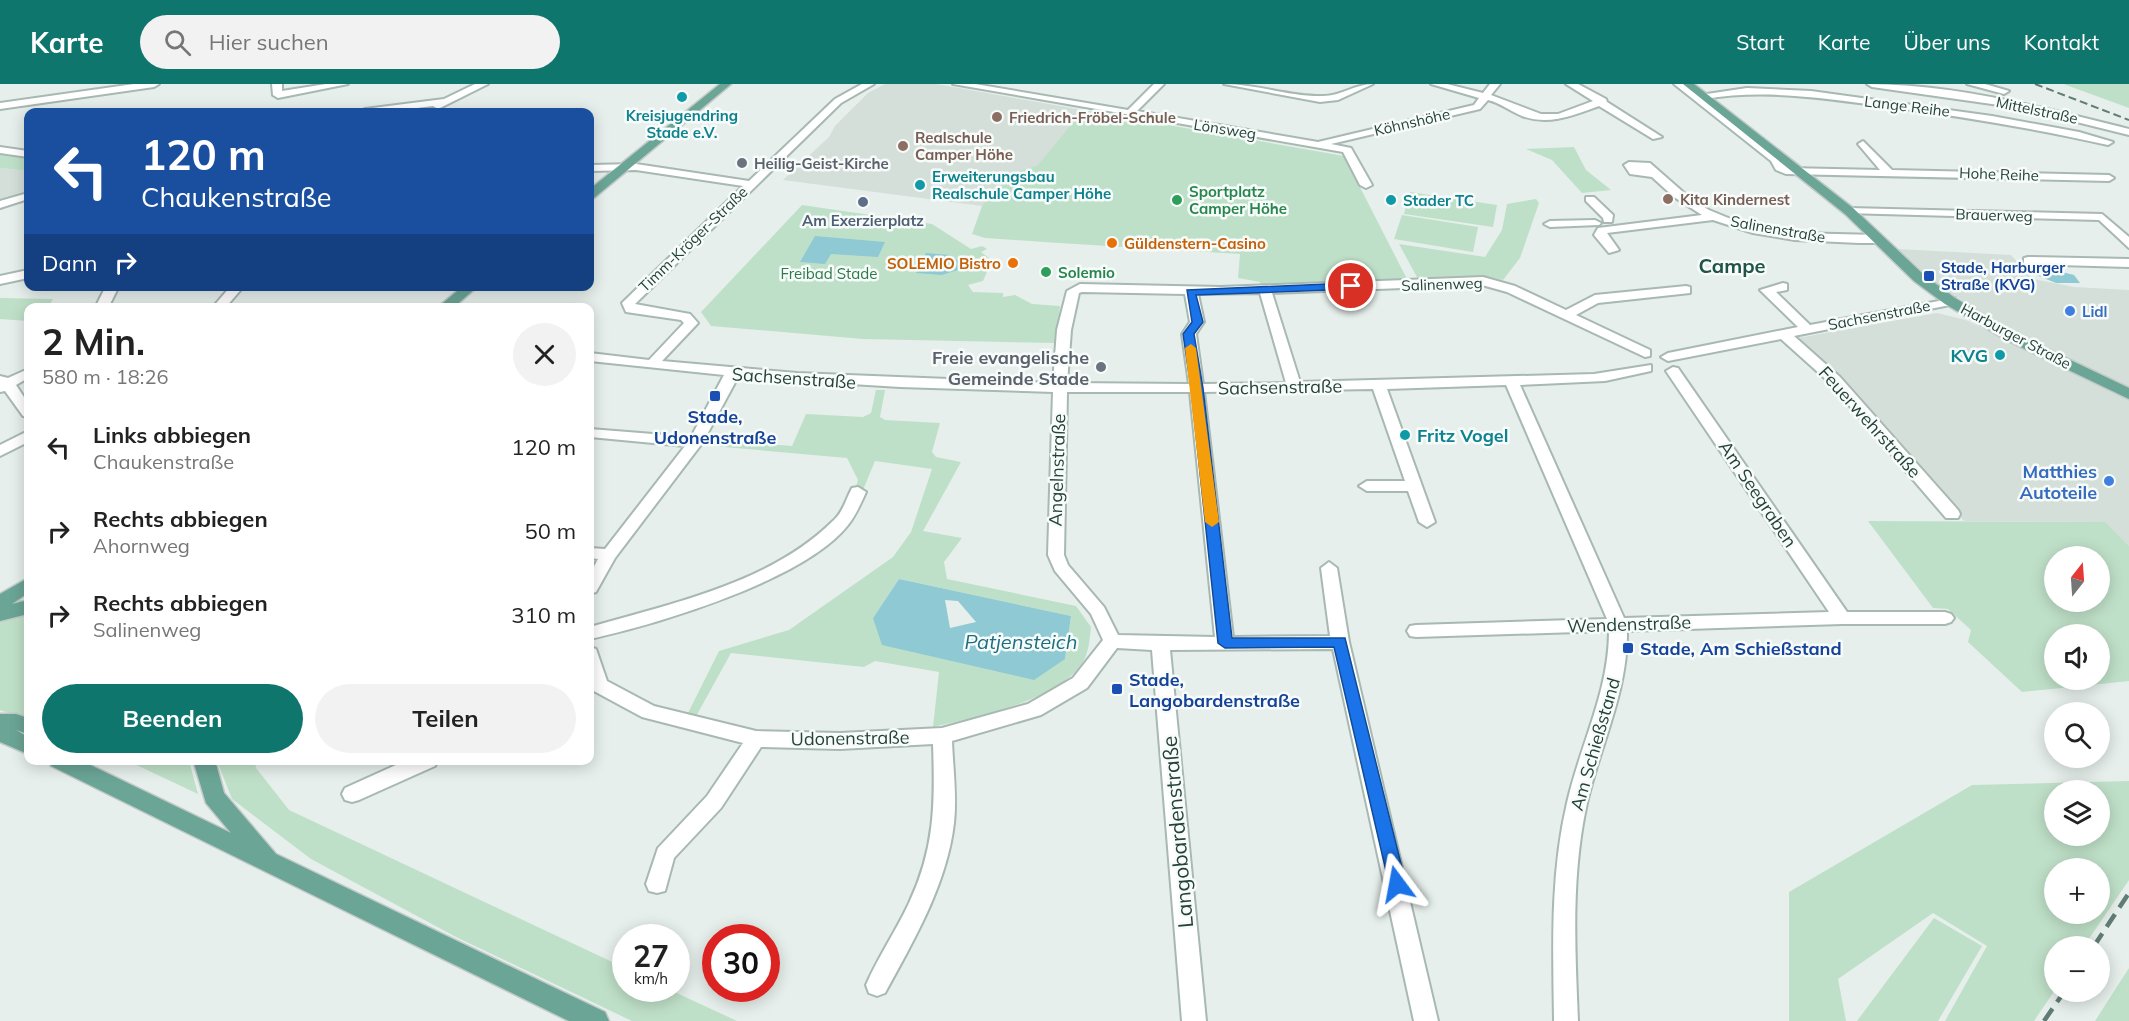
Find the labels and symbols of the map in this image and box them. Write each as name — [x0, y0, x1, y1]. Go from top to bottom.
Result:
marker: Kreisjugendring Stade e.V. — [675, 90, 689, 104]
street label: Lange Reihe — [1863, 91, 1951, 121]
street label: Mittelstraße — [1994, 92, 2080, 128]
street label: Köhnshöhe — [1372, 104, 1452, 140]
place label: Kreisjugendring Stade e.V. — [626, 106, 738, 142]
place label: Friedrich-Fröbel-Schule — [1009, 108, 1176, 127]
marker: Friedrich-Fröbel-Schule — [990, 110, 1004, 124]
street label: Lönsweg — [1192, 115, 1258, 143]
place label: Realschule Camper Höhe — [915, 128, 1013, 164]
marker: Realschule Camper Höhe — [896, 139, 910, 153]
place label: Heilig-Geist-Kirche — [754, 154, 889, 173]
marker: Heilig-Geist-Kirche — [735, 156, 749, 170]
street label: Hohe Reihe — [1959, 163, 2039, 185]
place label: Erweiterungsbau Realschule Camper Höhe — [932, 167, 1111, 203]
marker: Erweiterungsbau Realschule Camper Höhe — [913, 178, 927, 192]
street label: Timm-Kröger-Straße — [635, 182, 751, 296]
place label: Sportplatz Camper Höhe — [1189, 182, 1287, 218]
place label: Kita Kindernest — [1680, 190, 1790, 209]
place label: Stader TC — [1403, 191, 1474, 210]
marker: Kita Kindernest — [1661, 192, 1675, 206]
marker: Sportplatz Camper Höhe — [1170, 193, 1184, 207]
marker: Stader TC — [1384, 193, 1398, 207]
marker: Am Exerzierplatz — [856, 195, 870, 209]
street label: Brauerweg — [1955, 204, 2033, 226]
place label: Am Exerzierplatz — [802, 211, 924, 230]
street label: Salinenstraße — [1729, 211, 1827, 247]
place label: Güldenstern-Casino — [1124, 234, 1266, 253]
marker: Güldenstern-Casino — [1105, 236, 1119, 250]
district label: Campe — [1698, 253, 1766, 278]
place label: SOLEMIO Bistro — [887, 254, 1001, 273]
marker: SOLEMIO Bistro — [1006, 256, 1020, 270]
place label: Stade, Harburger Straße (KVG) — [1941, 258, 2065, 294]
pin — [1325, 260, 1376, 311]
place label: Solemio — [1058, 263, 1115, 282]
park label: Freibad Stade — [780, 264, 878, 283]
marker: Solemio — [1039, 265, 1053, 279]
marker: Stade, Harburger Straße (KVG) — [1922, 269, 1936, 283]
street label: Salinenweg — [1401, 273, 1483, 295]
street label: Sachsenstraße — [1826, 296, 1932, 334]
street label: Harburger Straße — [1958, 299, 2074, 373]
place label: Lidl — [2082, 302, 2108, 321]
marker: Lidl — [2063, 304, 2077, 318]
place label: KVG — [1950, 344, 1988, 367]
place label: Freie evangelische Gemeinde Stade — [932, 346, 1089, 390]
marker: KVG — [1993, 348, 2007, 362]
marker: Freie evangelische Gemeinde Stade — [1094, 360, 1108, 374]
street label: Feuerwehrstraße — [1814, 361, 1926, 483]
street label: Sachsenstraße — [731, 362, 857, 394]
street label: Sachsenstraße — [1218, 374, 1342, 400]
marker: Stade, Udonenstraße — [708, 389, 722, 403]
place label: Stade, Udonenstraße — [654, 405, 776, 449]
street label: Angelnstraße — [1044, 413, 1070, 527]
place label: Fritz Vogel — [1417, 424, 1508, 447]
marker: Fritz Vogel — [1398, 428, 1412, 442]
street label: Am Seegraben — [1714, 436, 1802, 552]
place label: Matthies Autoteile — [2020, 460, 2097, 504]
marker: Matthies Autoteile — [2102, 474, 2116, 488]
north arrow — [2044, 546, 2110, 612]
street label: Wendenstraße — [1567, 610, 1691, 638]
water label: Patjensteich — [965, 629, 1077, 654]
place label: Stade, Am Schießstand — [1640, 637, 1842, 660]
marker: Stade, Am Schießstand — [1621, 641, 1635, 655]
place label: Stade, Langobardenstraße — [1129, 668, 1300, 712]
street label: Am Schießstand — [1565, 675, 1625, 813]
marker: Stade, Langobardenstraße — [1110, 682, 1124, 696]
street label: Udonenstraße — [790, 725, 910, 751]
street label: Langobardenstraße — [1156, 735, 1198, 929]
position arrow — [1365, 852, 1429, 916]
speed limit sign: 30 — [702, 924, 780, 1002]

